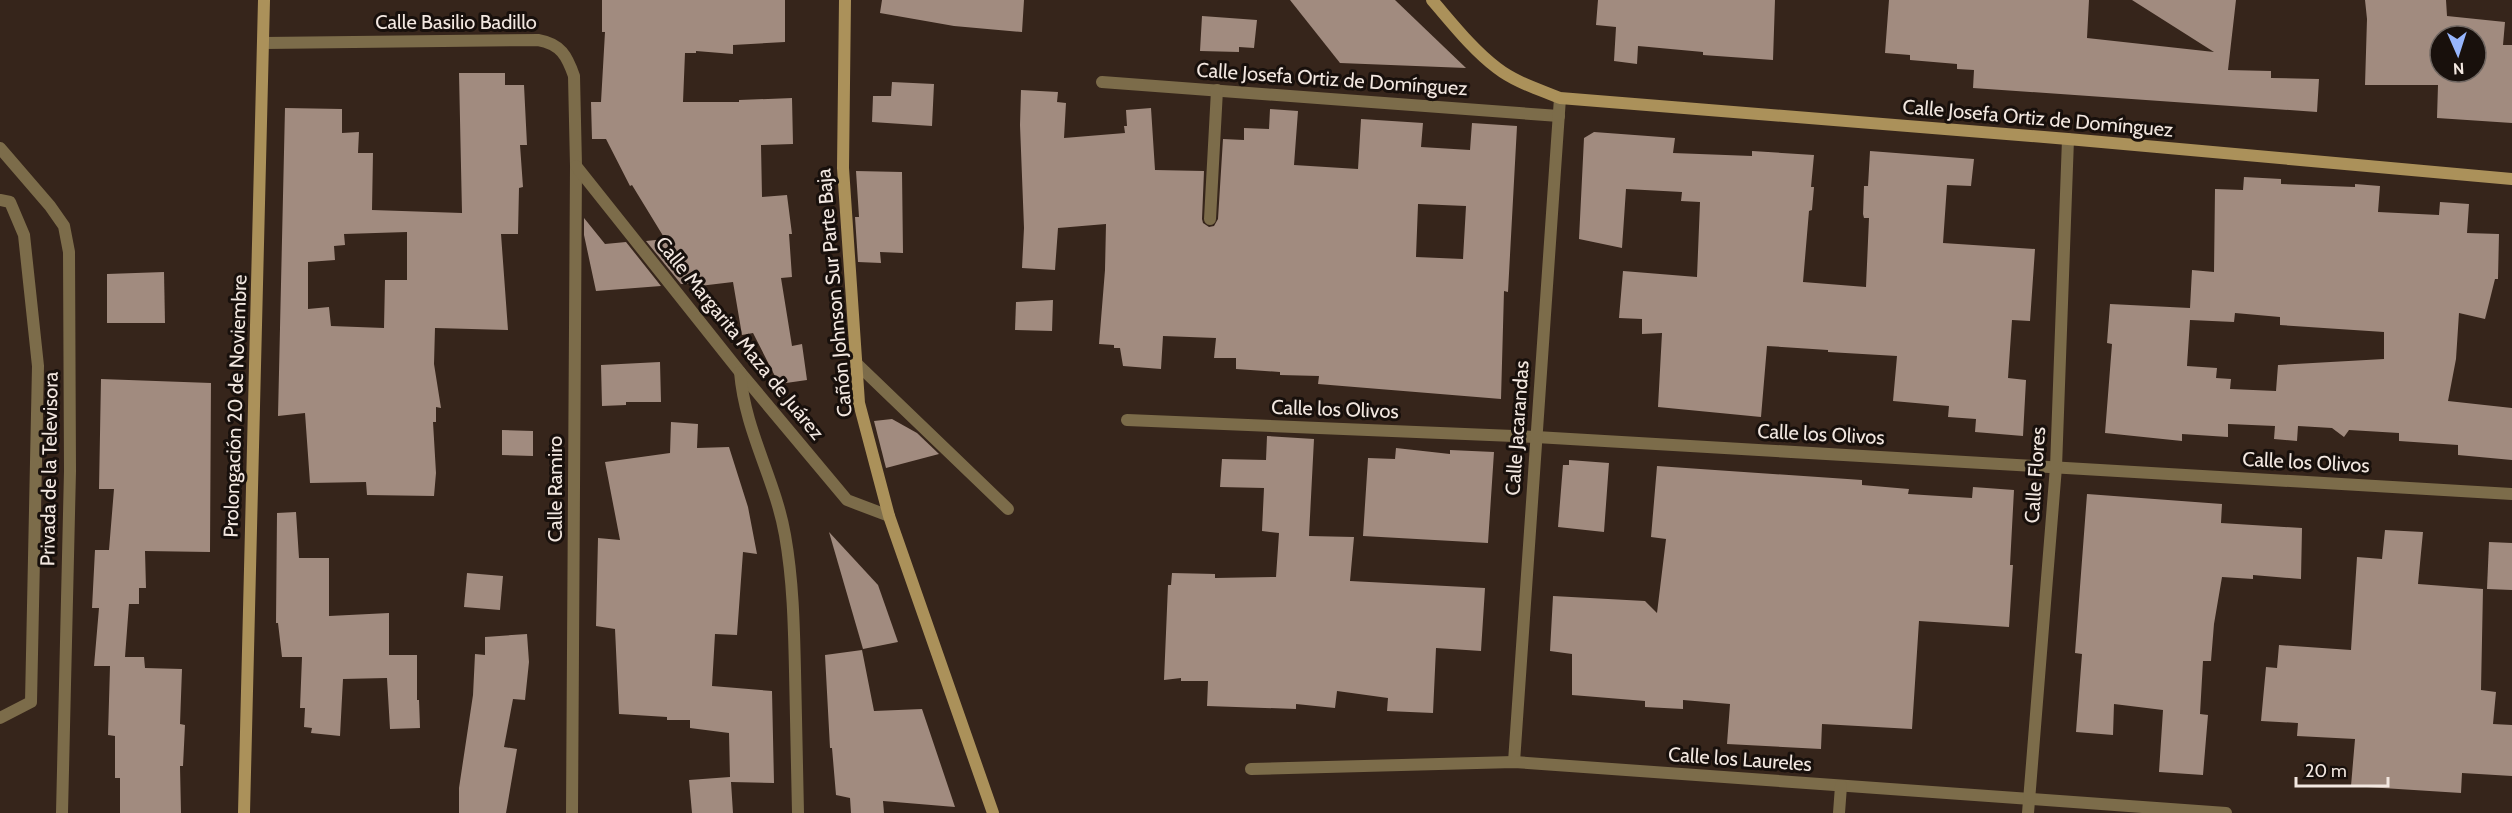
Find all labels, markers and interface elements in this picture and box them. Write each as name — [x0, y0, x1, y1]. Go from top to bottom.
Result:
street label: Calle Basilio Badillo — [375, 10, 537, 34]
north arrow — [2428, 24, 2488, 84]
street label: Calle Josefa Ortiz de Domínguez — [1196, 58, 1468, 100]
text: N — [2453, 59, 2465, 78]
street label: Calle Josefa Ortiz de Domínguez — [1902, 94, 2174, 142]
street label: Cañón Johnson Sur Parte Baja — [811, 167, 857, 418]
street label: Calle Margarita Maza de Juárez — [651, 232, 829, 444]
street label: Prolongación 20 de Noviembre — [218, 274, 252, 538]
street label: Calle Jacarandas — [1500, 360, 1534, 496]
street label: Privada de la Televisora — [35, 371, 63, 566]
street label: Calle los Olivos — [1271, 395, 1399, 423]
street label: Calle los Olivos — [1757, 419, 1885, 449]
street label: Calle Flores — [2020, 426, 2050, 524]
street label: Calle Ramiro — [543, 436, 567, 542]
street label: Calle los Olivos — [2242, 447, 2370, 477]
street label: Calle los Laureles — [1667, 742, 1813, 776]
scale bar — [2296, 750, 2388, 788]
text: 20 m — [2305, 760, 2347, 782]

